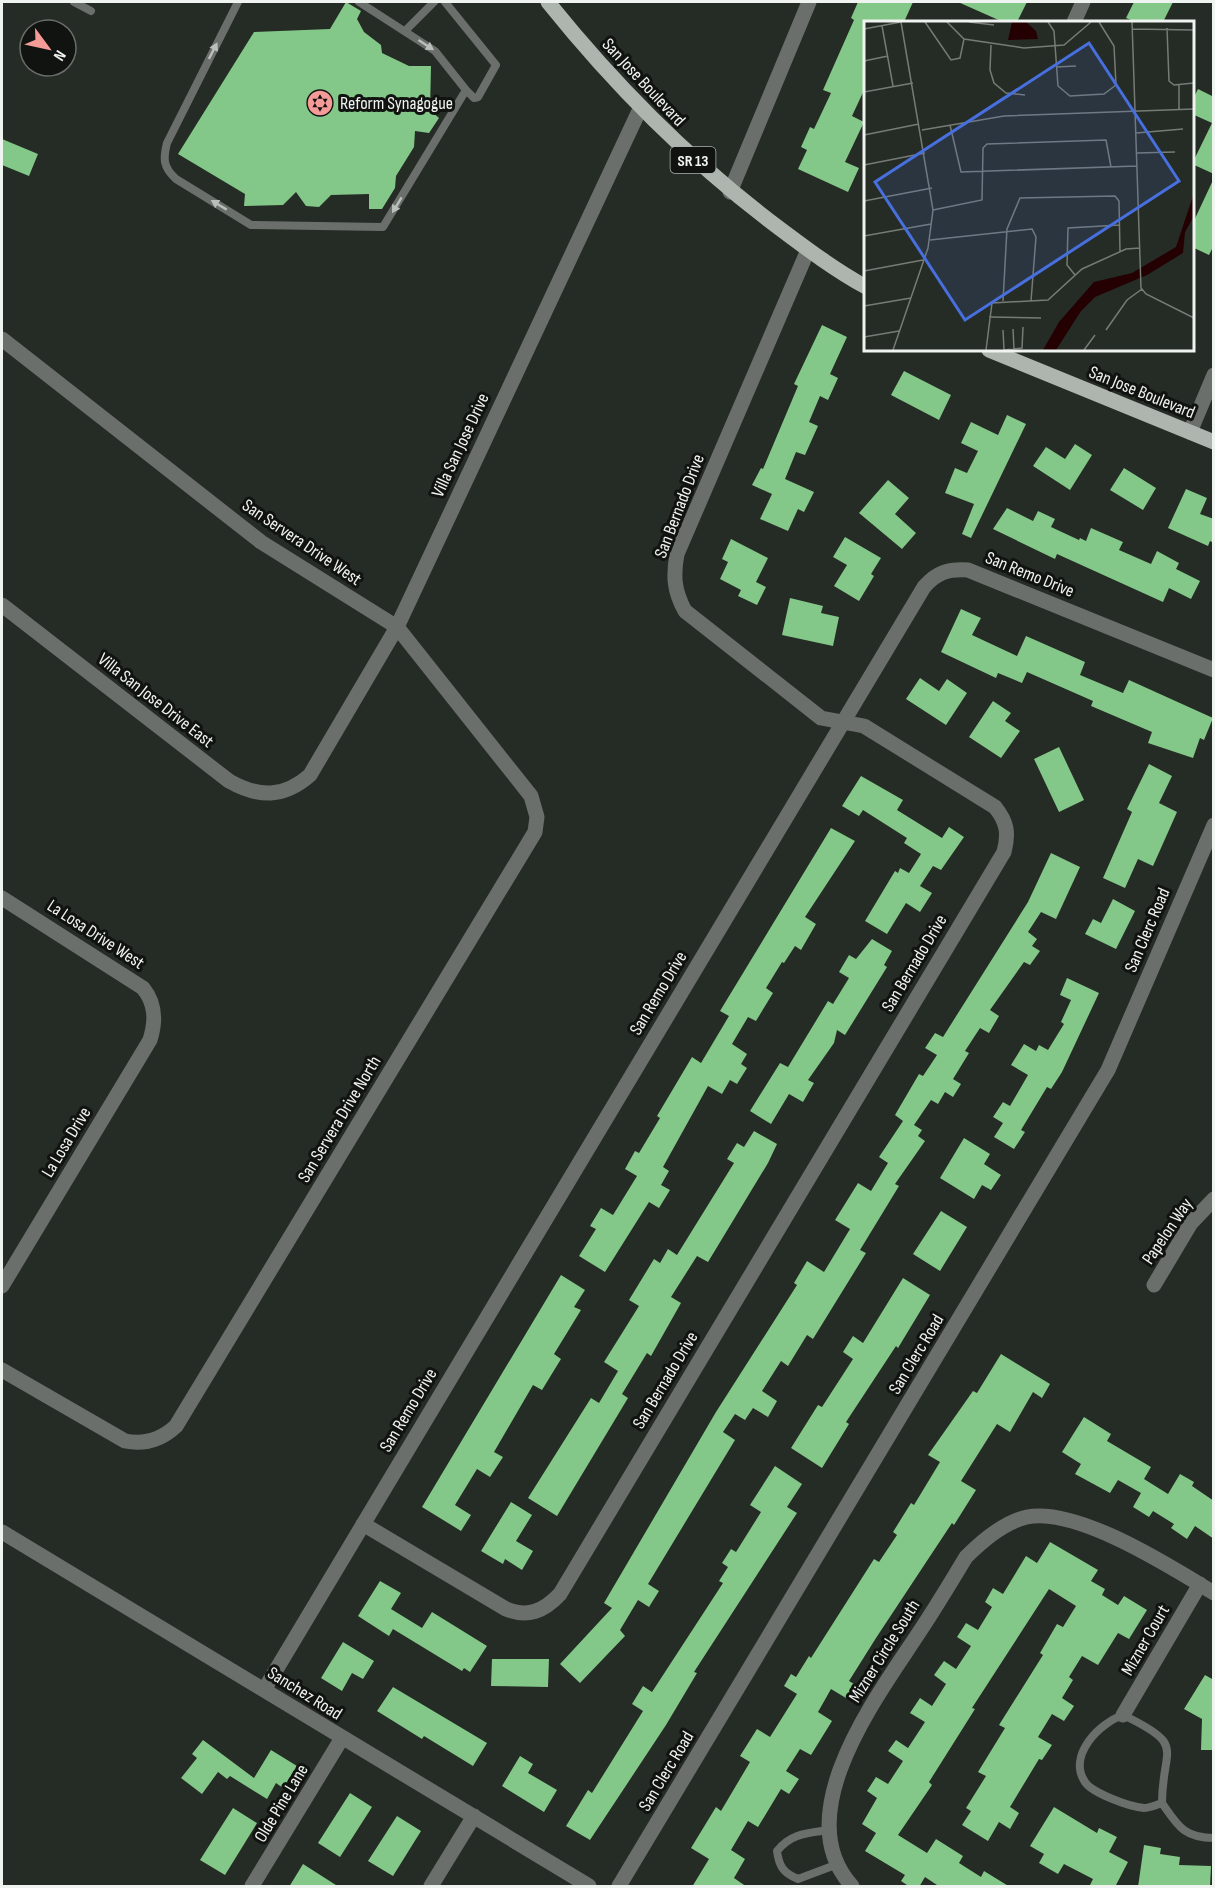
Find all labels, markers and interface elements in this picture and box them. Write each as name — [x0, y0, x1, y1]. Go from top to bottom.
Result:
north arrow — [18, 18, 78, 78]
inset map — [864, 21, 1194, 351]
street label: San Jose Boulevard — [598, 34, 690, 131]
one-way arrow — [418, 39, 434, 50]
one-way arrow — [208, 42, 218, 60]
text: N — [49, 47, 70, 64]
synagogue icon: Reform Synagogue — [305, 88, 335, 118]
place label: Reform Synagogue — [340, 93, 453, 114]
road number: SR 13 — [670, 147, 716, 173]
one-way arrow — [391, 197, 402, 213]
one-way arrow — [211, 200, 227, 211]
street label: San Jose Boulevard — [1086, 362, 1198, 423]
street label: Villa San Jose Drive — [427, 390, 494, 501]
street label: San Bernado Drive — [650, 451, 709, 561]
street label: San Servera Drive West — [238, 495, 366, 590]
street label: San Remo Drive — [982, 547, 1077, 602]
street label: Villa San Jose Drive East — [94, 649, 218, 752]
street label: San Clerc Road — [1120, 885, 1175, 975]
street label: La Losa Drive West — [43, 895, 149, 974]
street label: San Bernado Drive — [877, 911, 952, 1016]
street label: San Remo Drive — [625, 948, 692, 1039]
street label: San Servera Drive North — [293, 1052, 385, 1186]
street label: La Losa Drive — [37, 1103, 96, 1181]
street label: Papelon Way — [1138, 1194, 1197, 1268]
street label: San Clerc Road — [884, 1311, 948, 1398]
street label: San Bernado Drive — [628, 1328, 703, 1433]
street label: San Remo Drive — [375, 1365, 442, 1456]
street label: Mizner Circle South — [845, 1596, 924, 1706]
street label: Mizner Court — [1117, 1601, 1174, 1679]
street label: Sanchez Road — [264, 1662, 346, 1725]
street label: San Clerc Road — [634, 1728, 698, 1815]
street label: Olde Pine Lane — [250, 1761, 313, 1846]

